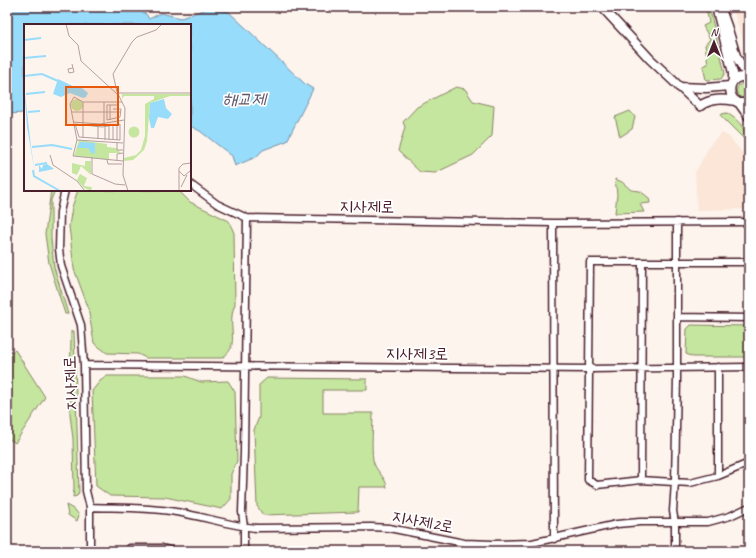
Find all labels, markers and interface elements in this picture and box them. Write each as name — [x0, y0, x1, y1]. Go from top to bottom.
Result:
north arrow — [694, 22, 734, 62]
inset map — [24, 24, 191, 191]
text: N — [711, 25, 720, 39]
water label: 해교제 — [222, 88, 268, 110]
street label: 지사제로 — [339, 196, 395, 217]
street label: 지사제3로 — [386, 342, 448, 365]
street label: 지사제로 — [59, 355, 82, 411]
street label: 지사제2로 — [390, 505, 456, 538]

